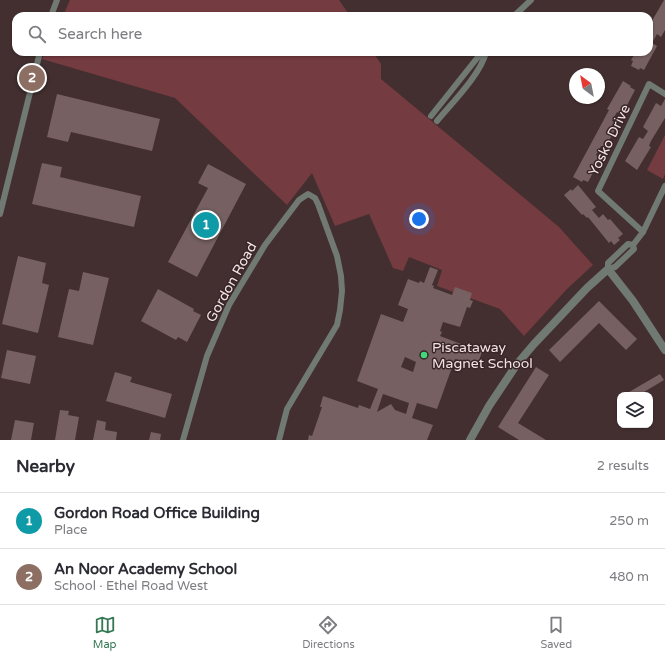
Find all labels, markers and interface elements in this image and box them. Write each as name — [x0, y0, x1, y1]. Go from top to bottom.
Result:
search box — [12, 12, 653, 56]
icon: search — [26, 23, 48, 45]
text: Search here — [58, 25, 142, 43]
pin: 2 — [19, 63, 45, 93]
north arrow — [569, 68, 605, 104]
street label: Yosko Drive — [585, 102, 634, 179]
your location — [409, 209, 429, 229]
pin: 1 — [193, 210, 219, 240]
street label: Gordon Road — [202, 239, 260, 325]
place label: Piscataway Magnet School — [432, 339, 533, 372]
marker: Piscataway Magnet School — [419, 350, 429, 360]
map controls — [617, 392, 653, 428]
button: layers — [617, 392, 653, 428]
text: Nearby — [16, 456, 75, 477]
text: 2 results — [597, 458, 649, 474]
text: Gordon Road Office Building — [54, 504, 260, 522]
text: 1 — [25, 513, 33, 529]
text: 250 m — [609, 513, 649, 529]
text: Place — [54, 522, 87, 538]
text: An Noor Academy School — [54, 560, 237, 578]
text: 2 — [25, 569, 33, 585]
text: 480 m — [609, 569, 649, 585]
text: School · Ethel Road West — [54, 578, 208, 594]
tab: Map — [93, 614, 117, 651]
tab: Directions — [302, 614, 355, 651]
tab: Saved — [540, 614, 572, 651]

